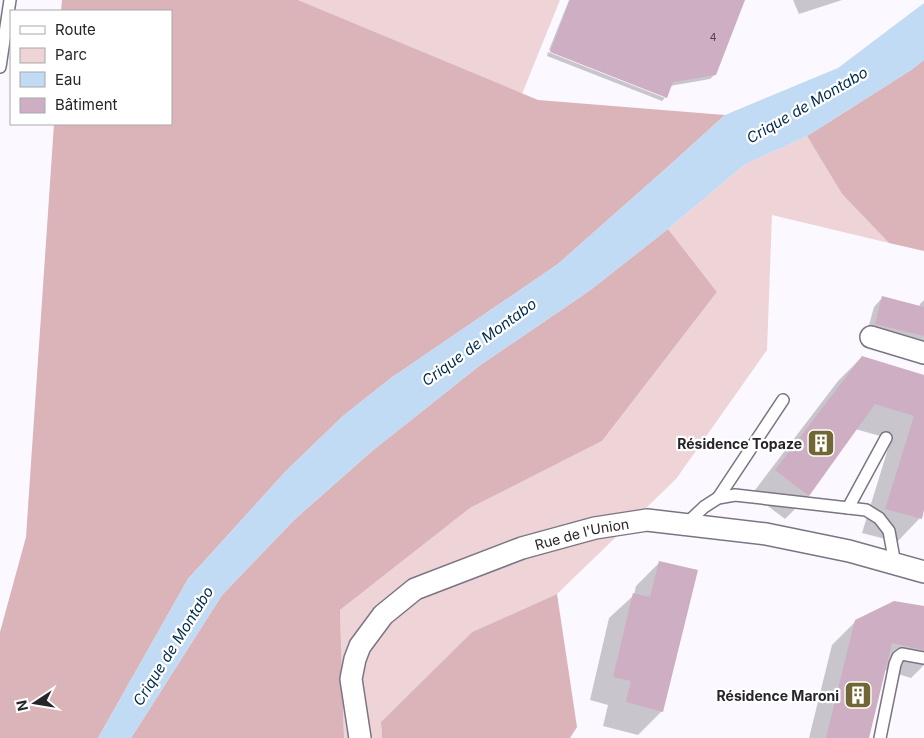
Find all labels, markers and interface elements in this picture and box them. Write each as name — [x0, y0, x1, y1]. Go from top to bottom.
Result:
legend — [10, 10, 172, 125]
text: Route — [55, 20, 96, 39]
house number: 4 — [709, 30, 717, 44]
text: Parc — [55, 45, 87, 64]
water label: Crique de Montabo — [743, 63, 871, 147]
text: Eau — [55, 70, 81, 89]
text: Bâtiment — [55, 95, 118, 114]
water label: Crique de Montabo — [418, 294, 540, 390]
building icon: Résidence Topaze — [806, 428, 836, 458]
place label: Résidence Topaze — [677, 435, 802, 452]
street label: Rue de l'Union — [533, 514, 630, 553]
water label: Crique de Montabo — [129, 583, 217, 709]
north arrow — [10, 678, 60, 728]
building icon: Résidence Maroni — [843, 680, 873, 710]
place label: Résidence Maroni — [717, 687, 839, 704]
text: N — [12, 699, 31, 713]

